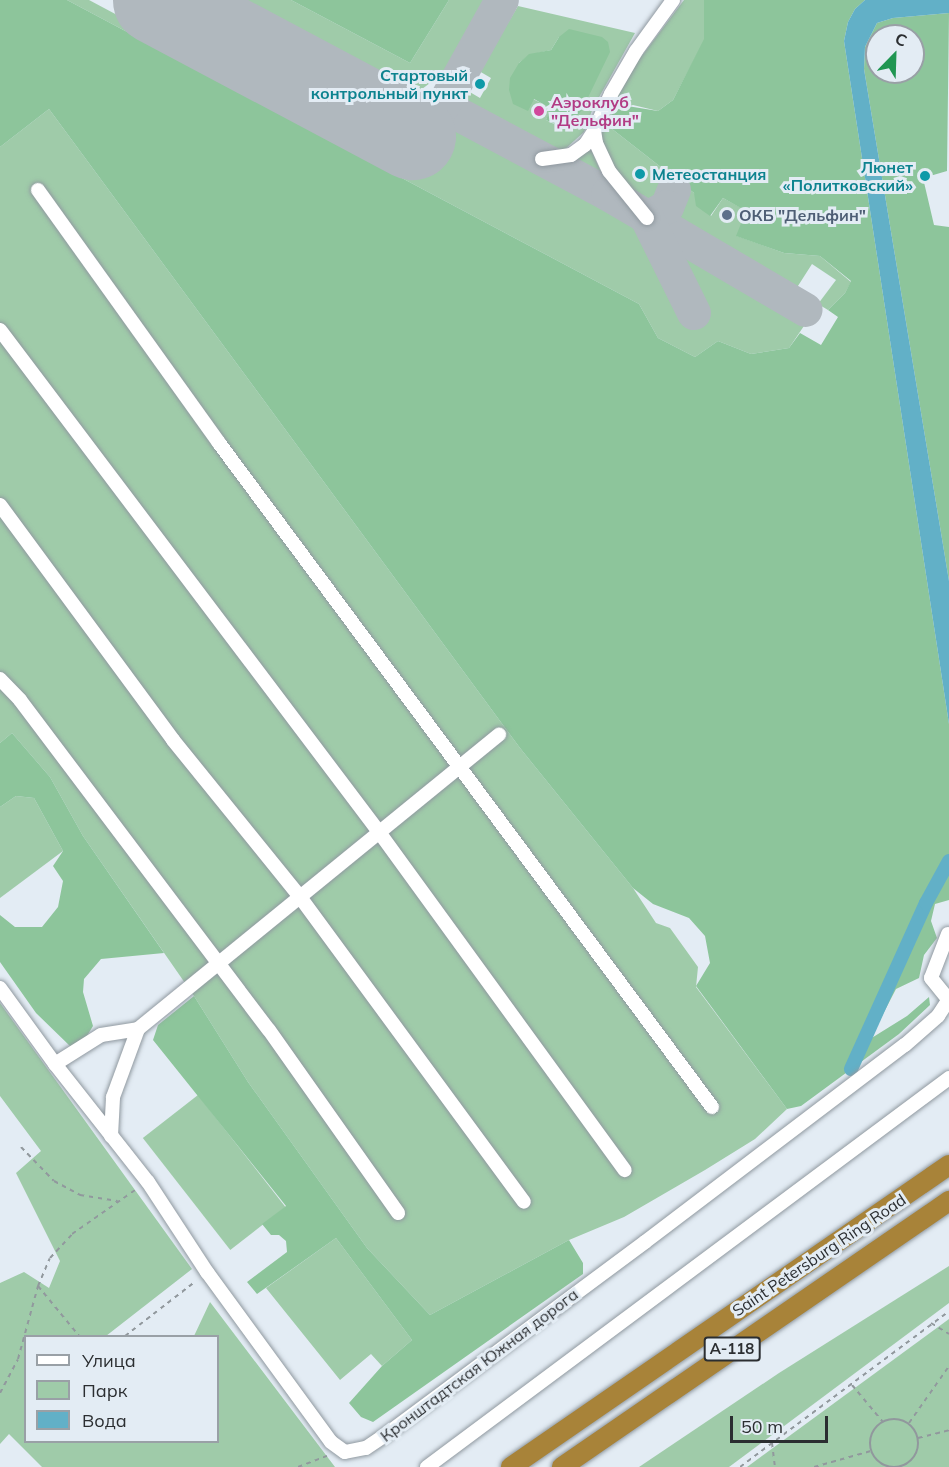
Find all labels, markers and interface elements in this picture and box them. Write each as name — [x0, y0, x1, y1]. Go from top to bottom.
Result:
north arrow — [865, 24, 925, 84]
text: С — [892, 28, 910, 51]
place label: Стартовый контрольный пункт — [311, 65, 468, 103]
marker: Стартовый контрольный пункт — [473, 77, 487, 91]
place label: Аэроклуб "Дельфин" — [551, 92, 639, 130]
marker: Аэроклуб "Дельфин" — [532, 104, 546, 118]
place label: Люнет «Политковский» — [783, 157, 913, 195]
place label: Метеостанция — [652, 164, 766, 184]
marker: Метеостанция — [633, 167, 647, 181]
marker: Люнет «Политковский» — [918, 169, 932, 183]
place label: ОКБ "Дельфин" — [739, 205, 866, 225]
marker: ОКБ "Дельфин" — [720, 208, 734, 222]
street label: Saint Petersburg Ring Road — [729, 1190, 909, 1320]
street label: Кронштадтская Южная дорога — [376, 1284, 582, 1446]
legend — [24, 1335, 219, 1443]
road number: А-118 — [704, 1337, 760, 1361]
text: Улица — [82, 1349, 136, 1372]
text: Парк — [82, 1379, 127, 1402]
scale bar — [733, 1404, 830, 1442]
text: Вода — [82, 1409, 127, 1432]
text: 50 m — [741, 1415, 783, 1438]

